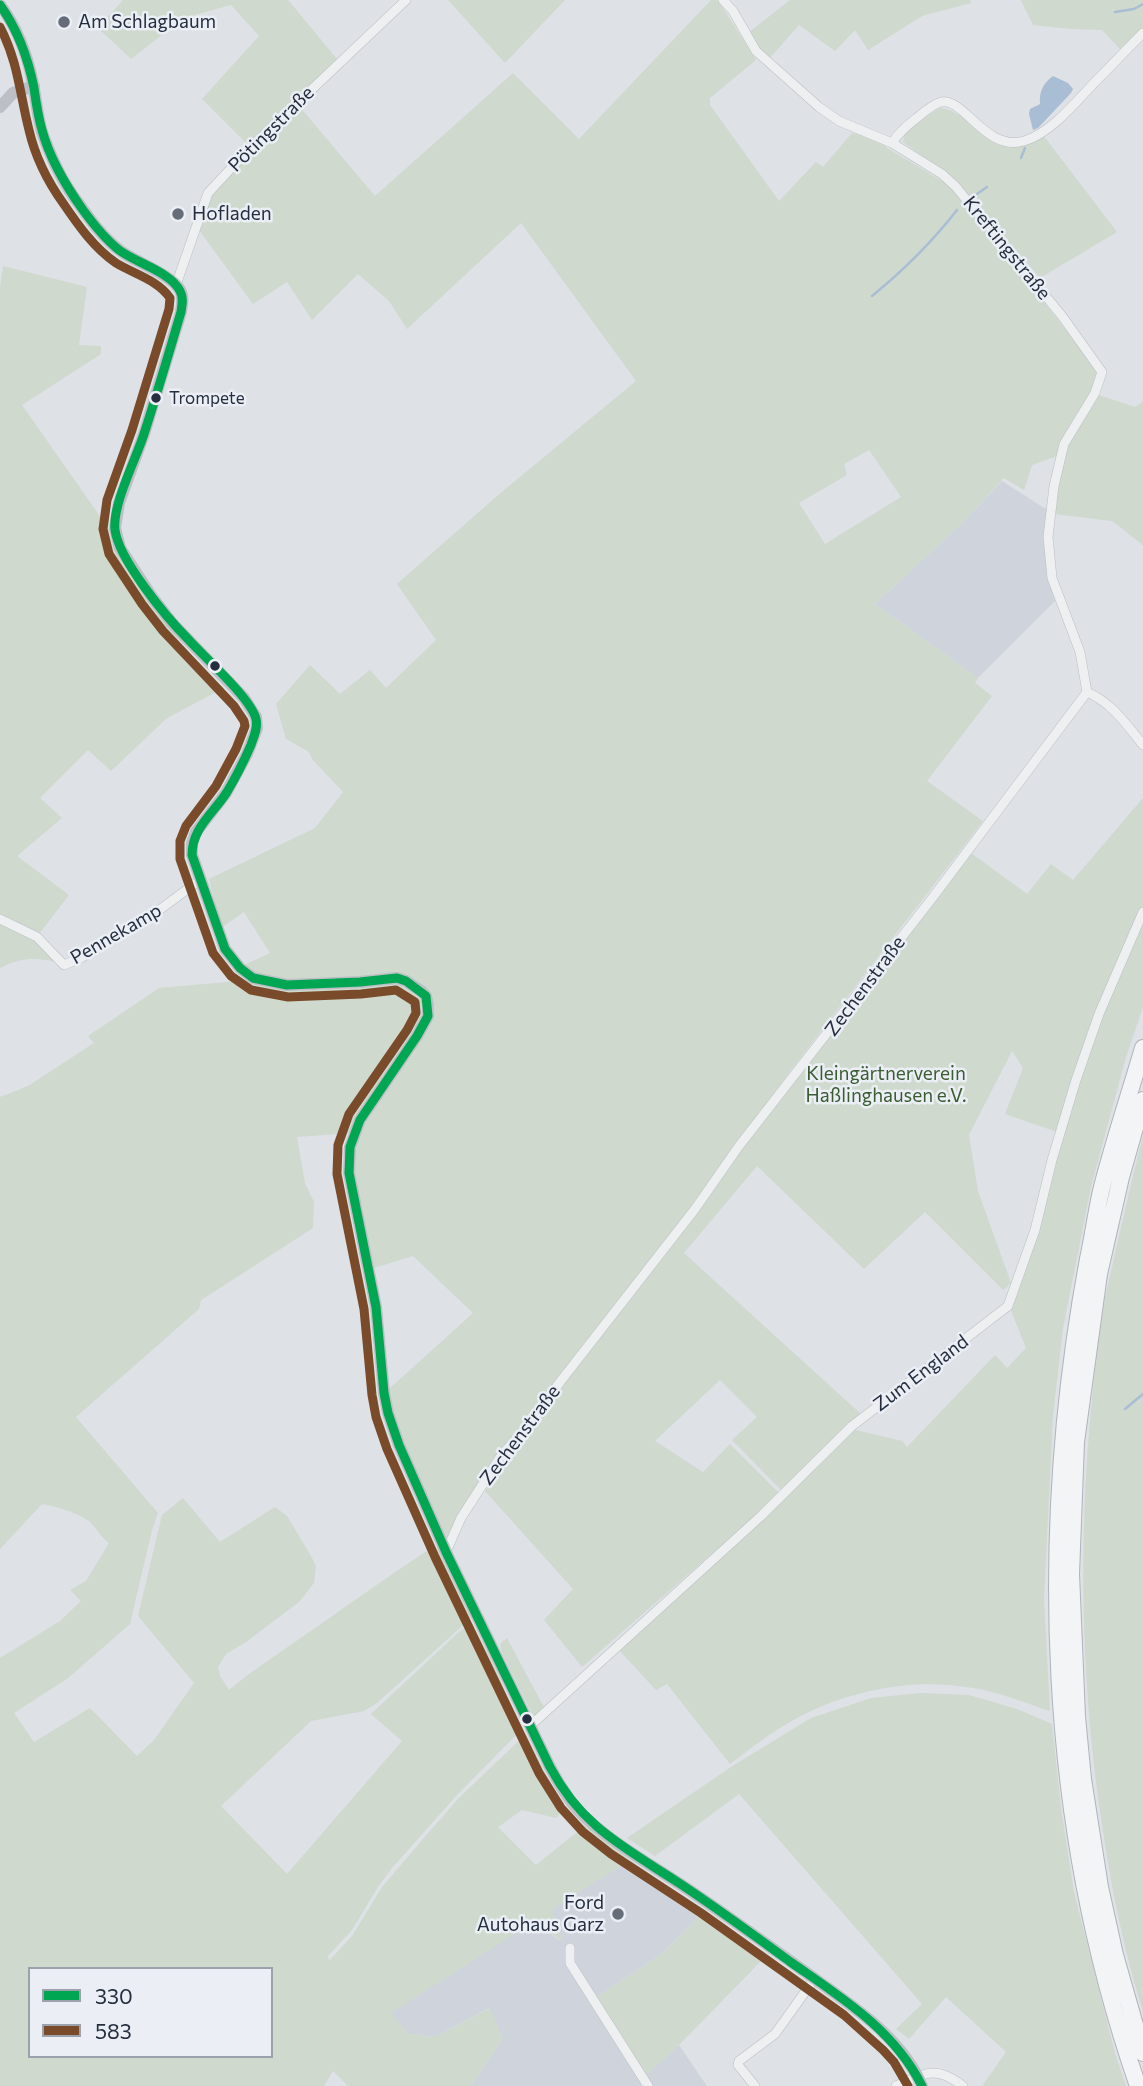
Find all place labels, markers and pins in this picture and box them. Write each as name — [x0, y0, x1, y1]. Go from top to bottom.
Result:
place label: Am Schlagbaum — [78, 11, 216, 33]
marker: Am Schlagbaum — [56, 14, 72, 30]
place label: Hofladen — [192, 203, 272, 225]
marker: Hofladen — [170, 206, 186, 222]
place label: Trompete — [169, 388, 245, 408]
marker: Trompete — [149, 391, 163, 405]
unlabelled marker — [208, 659, 222, 673]
unlabelled marker — [520, 1712, 534, 1726]
place label: Ford Autohaus Garz — [477, 1892, 604, 1936]
marker: Ford Autohaus Garz — [610, 1906, 626, 1922]

